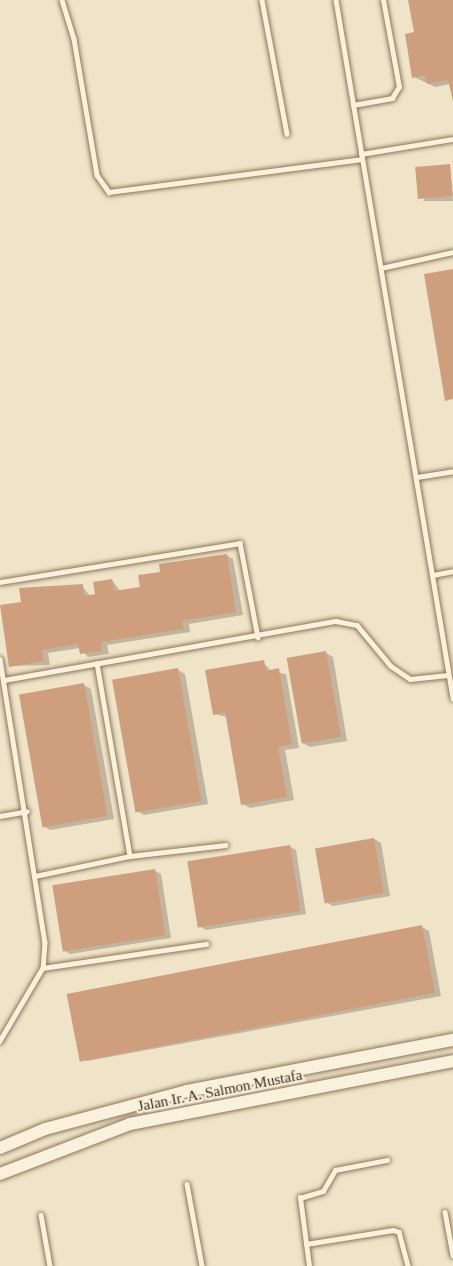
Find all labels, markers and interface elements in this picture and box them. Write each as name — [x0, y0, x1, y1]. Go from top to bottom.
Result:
street label: Jalan Ir. A. Salmon Mustafa — [136, 1066, 304, 1116]

